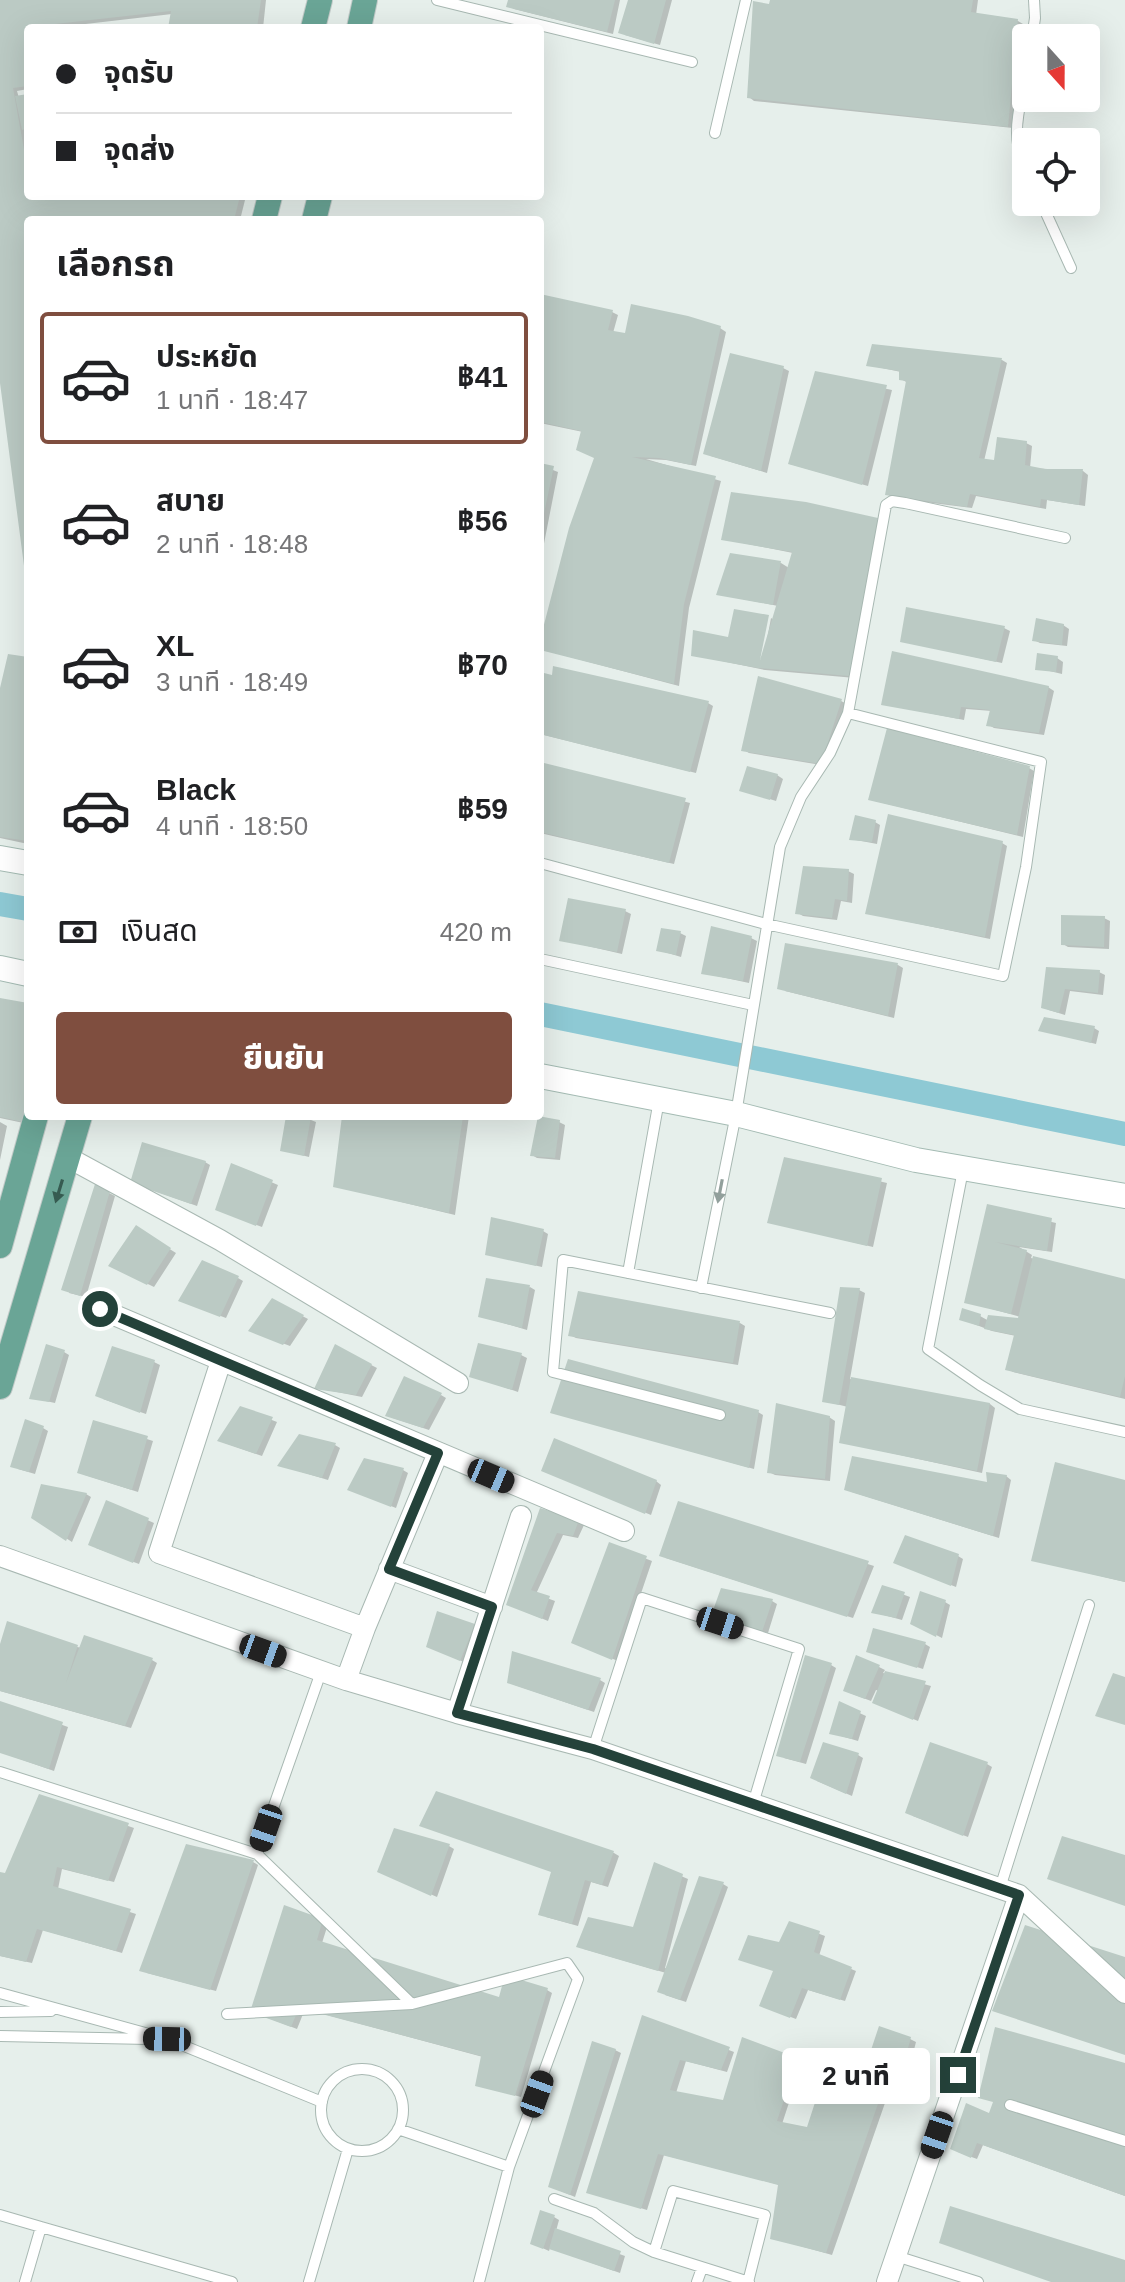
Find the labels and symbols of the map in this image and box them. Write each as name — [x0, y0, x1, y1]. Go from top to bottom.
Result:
north arrow — [1012, 24, 1100, 112]
one-way arrow — [714, 1178, 726, 1203]
one-way arrow — [52, 1179, 65, 1203]
route start — [82, 1291, 118, 1327]
car — [464, 1456, 518, 1496]
car — [693, 1604, 747, 1642]
car — [236, 1632, 290, 1670]
car — [247, 1801, 285, 1855]
car — [143, 2027, 191, 2051]
callout: 2 นาที — [782, 2047, 930, 2103]
route end — [940, 2057, 976, 2093]
car — [518, 2067, 556, 2121]
car — [918, 2108, 956, 2162]

